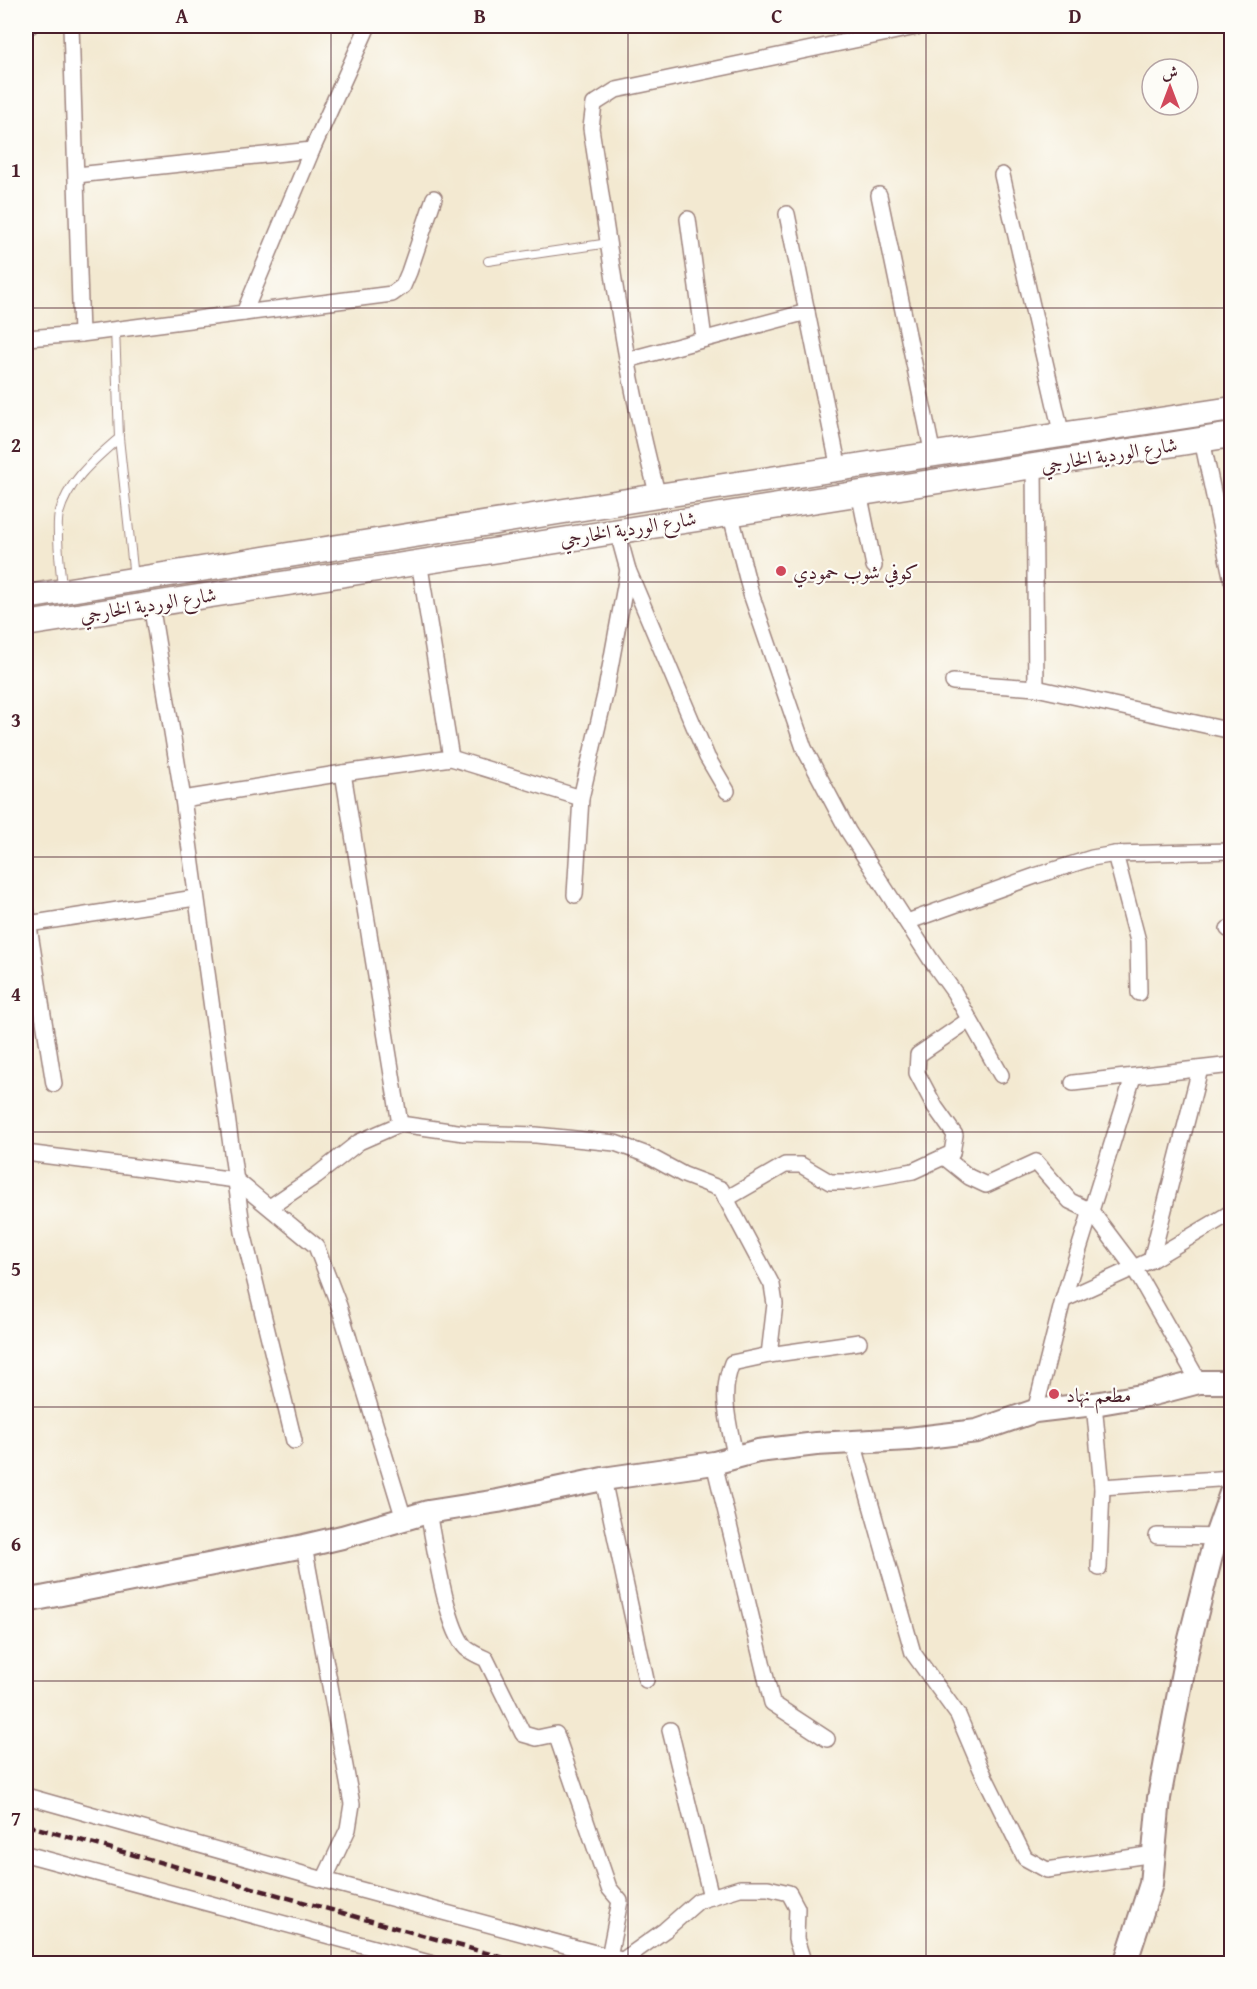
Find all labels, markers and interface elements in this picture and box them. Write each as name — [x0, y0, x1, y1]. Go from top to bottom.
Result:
text: A — [176, 1, 189, 30]
text: B — [474, 1, 486, 30]
text: C — [771, 1, 783, 30]
text: D — [1068, 1, 1082, 30]
north arrow — [1140, 57, 1200, 117]
text: ش — [1162, 60, 1178, 84]
text: 1 — [11, 155, 21, 184]
street label: شارع الوردية الخارجي — [1039, 429, 1180, 483]
text: 2 — [11, 430, 21, 459]
street label: شارع الوردية الخارجي — [558, 503, 699, 557]
place label: كوفي شوب حمودي — [793, 557, 919, 588]
marker: كوفي شوب حمودي — [774, 564, 788, 578]
street label: شارع الوردية الخارجي — [78, 579, 219, 633]
text: 3 — [11, 705, 21, 734]
text: 4 — [11, 979, 21, 1008]
text: 5 — [11, 1254, 21, 1283]
place label: مطعم نهاد — [1066, 1380, 1131, 1414]
marker: مطعم نهاد — [1047, 1387, 1061, 1401]
text: 6 — [11, 1529, 21, 1558]
text: 7 — [11, 1803, 21, 1832]

